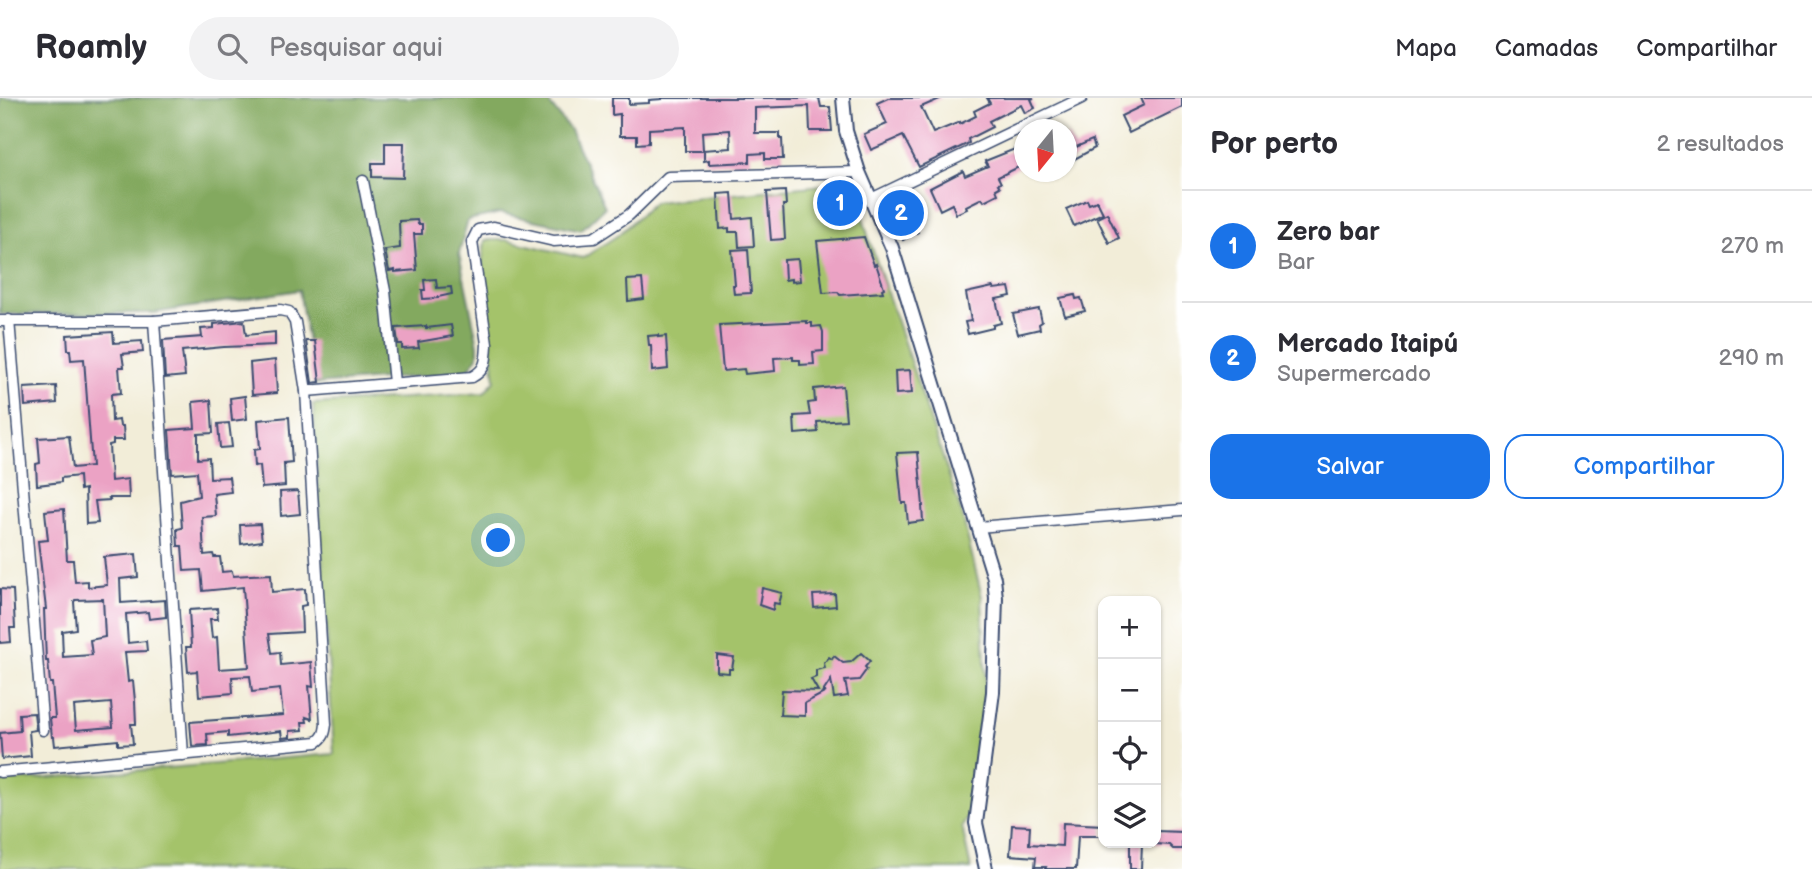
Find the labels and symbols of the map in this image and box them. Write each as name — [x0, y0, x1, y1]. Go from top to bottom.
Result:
north arrow — [1014, 119, 1077, 182]
pin: 1 — [817, 177, 863, 229]
pin: 2 — [878, 187, 924, 239]
your location — [481, 523, 515, 557]

